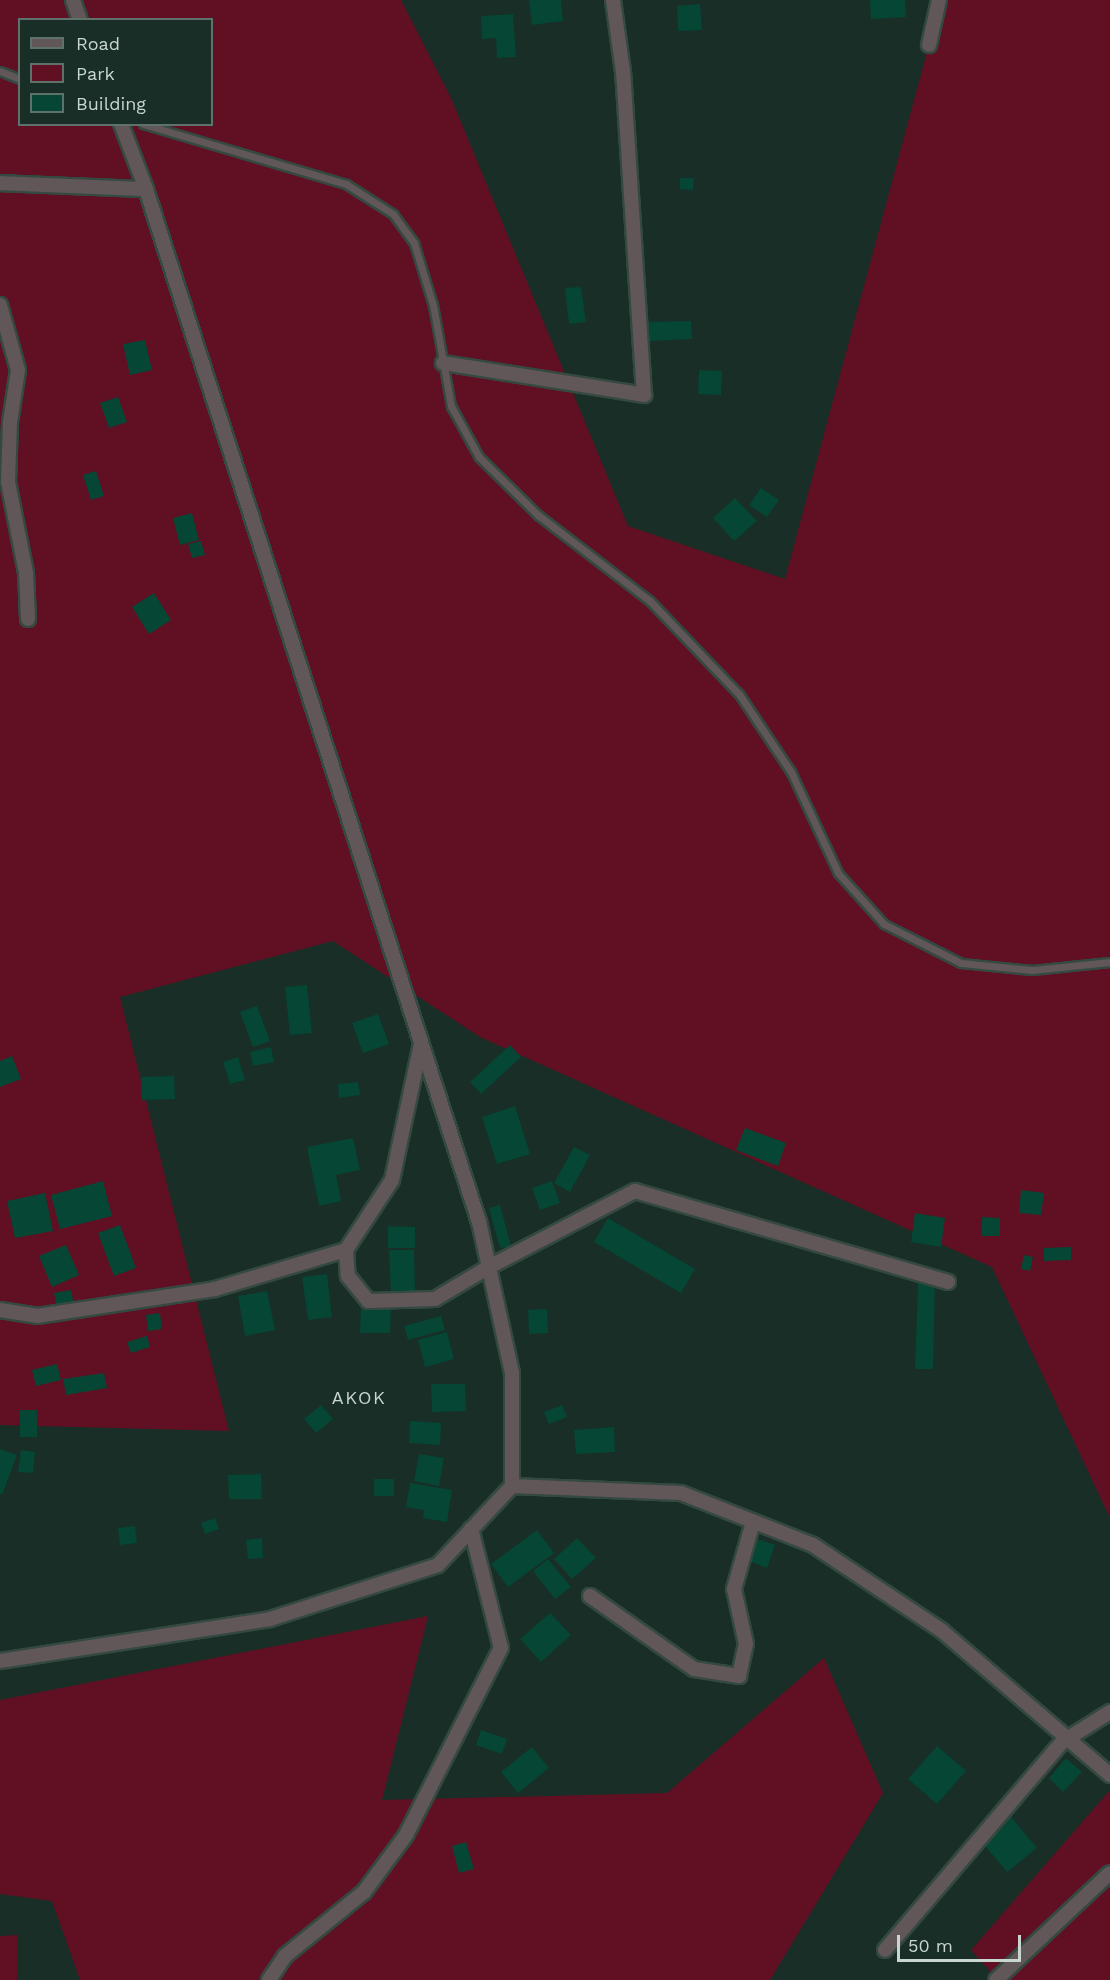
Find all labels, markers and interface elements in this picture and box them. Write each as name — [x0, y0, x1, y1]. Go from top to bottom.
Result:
legend — [18, 18, 213, 126]
text: Road — [76, 33, 120, 54]
text: Park — [76, 63, 115, 84]
text: Building — [76, 93, 146, 114]
district label: AKOK — [332, 1387, 386, 1409]
scale bar — [900, 1923, 1024, 1961]
text: 50 m — [908, 1935, 953, 1956]

